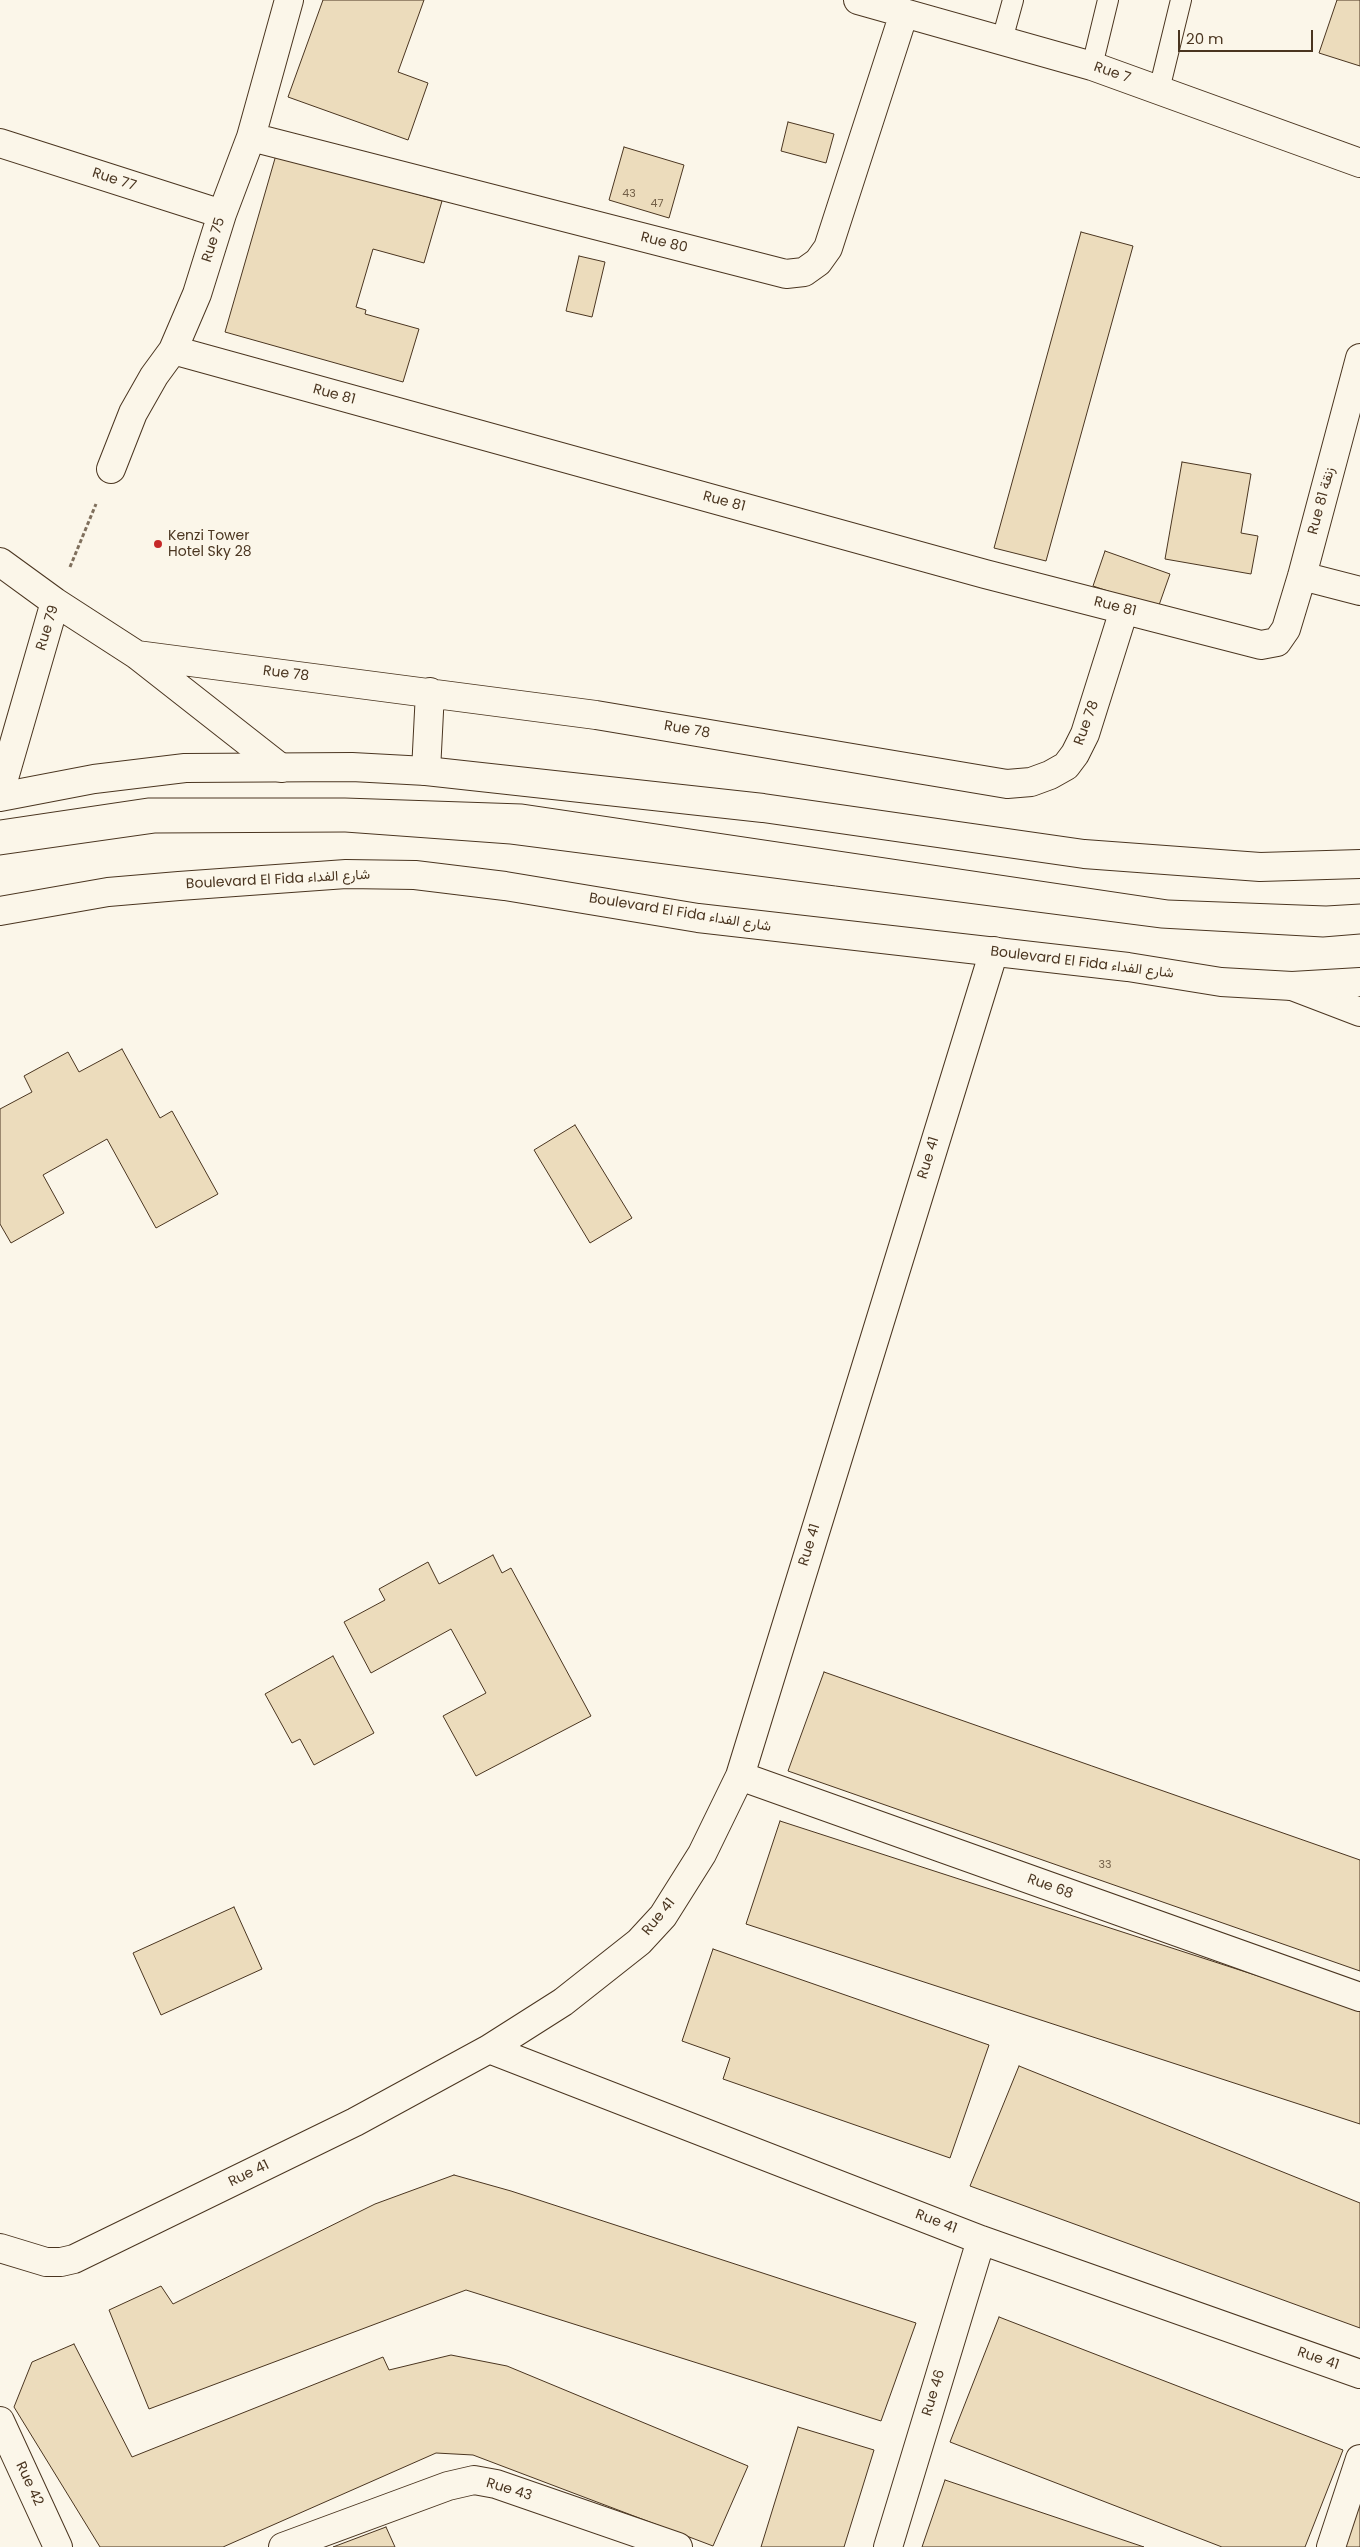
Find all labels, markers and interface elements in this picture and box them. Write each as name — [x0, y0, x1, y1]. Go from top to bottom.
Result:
scale bar — [1180, 20, 1315, 52]
text: 20 m — [1186, 28, 1224, 49]
street label: Rue 7 — [1092, 59, 1132, 87]
street label: Rue 77 — [90, 165, 138, 195]
house number: 43 — [622, 187, 636, 201]
house number: 47 — [651, 197, 663, 211]
street label: Rue 75 — [199, 215, 229, 265]
street label: Rue 80 — [639, 229, 689, 257]
street label: Rue 81 — [311, 381, 357, 409]
street label: Rue 81 زنقة — [1305, 466, 1339, 536]
street label: Rue 81 — [701, 488, 747, 516]
place label: Kenzi Tower Hotel Sky 28 — [168, 528, 252, 560]
marker: Kenzi Tower Hotel Sky 28 — [152, 538, 164, 550]
street label: Rue 81 — [1092, 594, 1138, 620]
street label: Rue 79 — [33, 603, 63, 653]
street label: Rue 78 — [262, 663, 310, 685]
street label: Rue 78 — [1071, 698, 1103, 748]
street label: Rue 78 — [663, 718, 711, 742]
street label: Boulevard El Fida شارع الفداء — [185, 867, 371, 893]
street label: Boulevard El Fida شارع الفداء — [588, 890, 772, 936]
street label: Boulevard El Fida شارع الفداء — [989, 943, 1175, 983]
street label: Rue 41 — [915, 1135, 943, 1181]
street label: Rue 41 — [796, 1522, 824, 1568]
house number: 33 — [1099, 1858, 1111, 1872]
street label: Rue 68 — [1025, 1871, 1075, 1903]
street label: Rue 41 — [639, 1895, 679, 1939]
street label: Rue 41 — [226, 2157, 272, 2191]
street label: Rue 41 — [913, 2206, 959, 2238]
street label: Rue 41 — [1295, 2344, 1341, 2374]
street label: Rue 46 — [919, 2368, 949, 2418]
street label: Rue 42 — [12, 2459, 46, 2509]
street label: Rue 43 — [484, 2475, 534, 2505]

